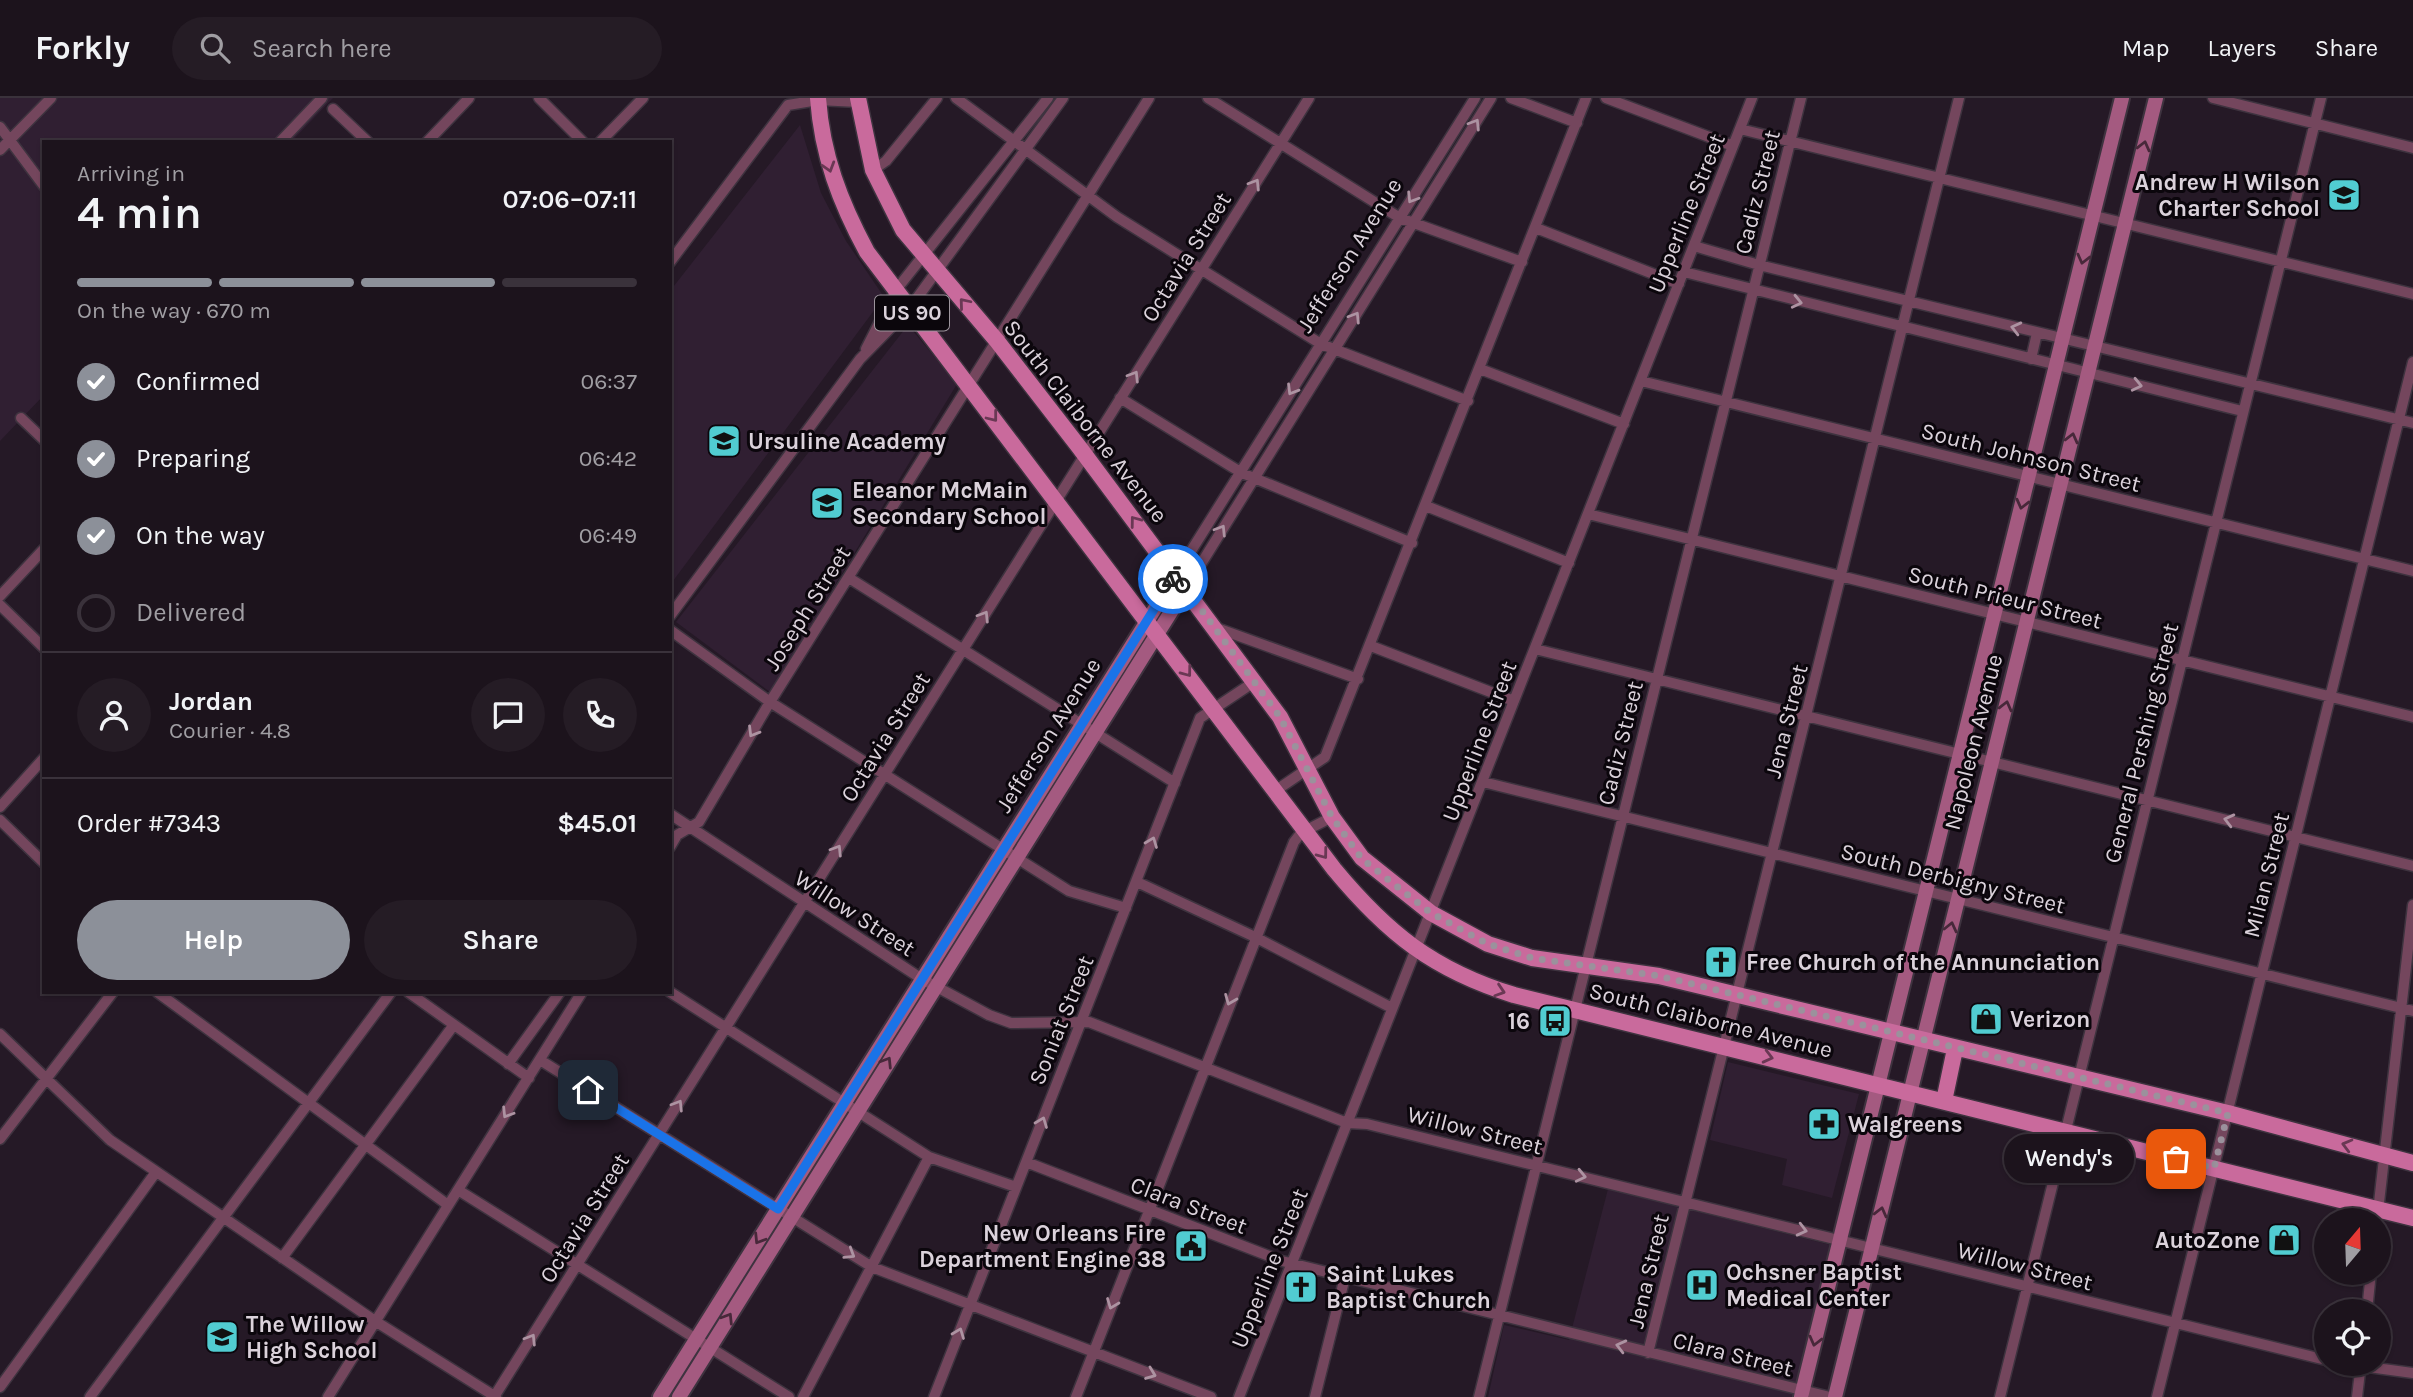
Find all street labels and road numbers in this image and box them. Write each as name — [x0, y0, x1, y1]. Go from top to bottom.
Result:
street label: Cadiz Street — [1729, 127, 1786, 257]
street label: Upperline Street — [1642, 129, 1731, 297]
street label: Jefferson Avenue — [1291, 173, 1408, 337]
street label: Octavia Street — [1136, 187, 1237, 327]
road number: US 90 — [875, 296, 949, 330]
street label: South Claiborne Avenue — [998, 315, 1173, 528]
street label: South Johnson Street — [1918, 417, 2144, 498]
street label: Joseph Street — [758, 541, 857, 675]
street label: South Prieur Street — [1905, 560, 2105, 635]
street label: General Pershing Street — [2099, 620, 2184, 866]
street label: Napoleon Avenue — [1939, 651, 2008, 833]
street label: Jefferson Avenue — [990, 653, 1107, 817]
street label: Upperline Street — [1436, 657, 1523, 825]
street label: Jena Street — [1759, 661, 1814, 781]
street label: Octavia Street — [835, 667, 936, 807]
street label: Cadiz Street — [1592, 678, 1649, 808]
street label: Milan Street — [2238, 809, 2295, 940]
street label: South Derbigny Street — [1838, 838, 2068, 920]
street label: Willow Street — [789, 864, 920, 963]
street label: Soniat Street — [1023, 951, 1100, 1089]
street label: South Claiborne Avenue — [1586, 977, 1835, 1064]
street label: Willow Street — [1405, 1101, 1545, 1160]
street label: Octavia Street — [534, 1148, 635, 1288]
street label: Clara Street — [1127, 1171, 1251, 1240]
street label: Upperline Street — [1225, 1184, 1314, 1352]
street label: Jena Street — [1622, 1211, 1675, 1331]
street label: Willow Street — [1955, 1237, 2095, 1296]
street label: Clara Street — [1670, 1327, 1796, 1383]

